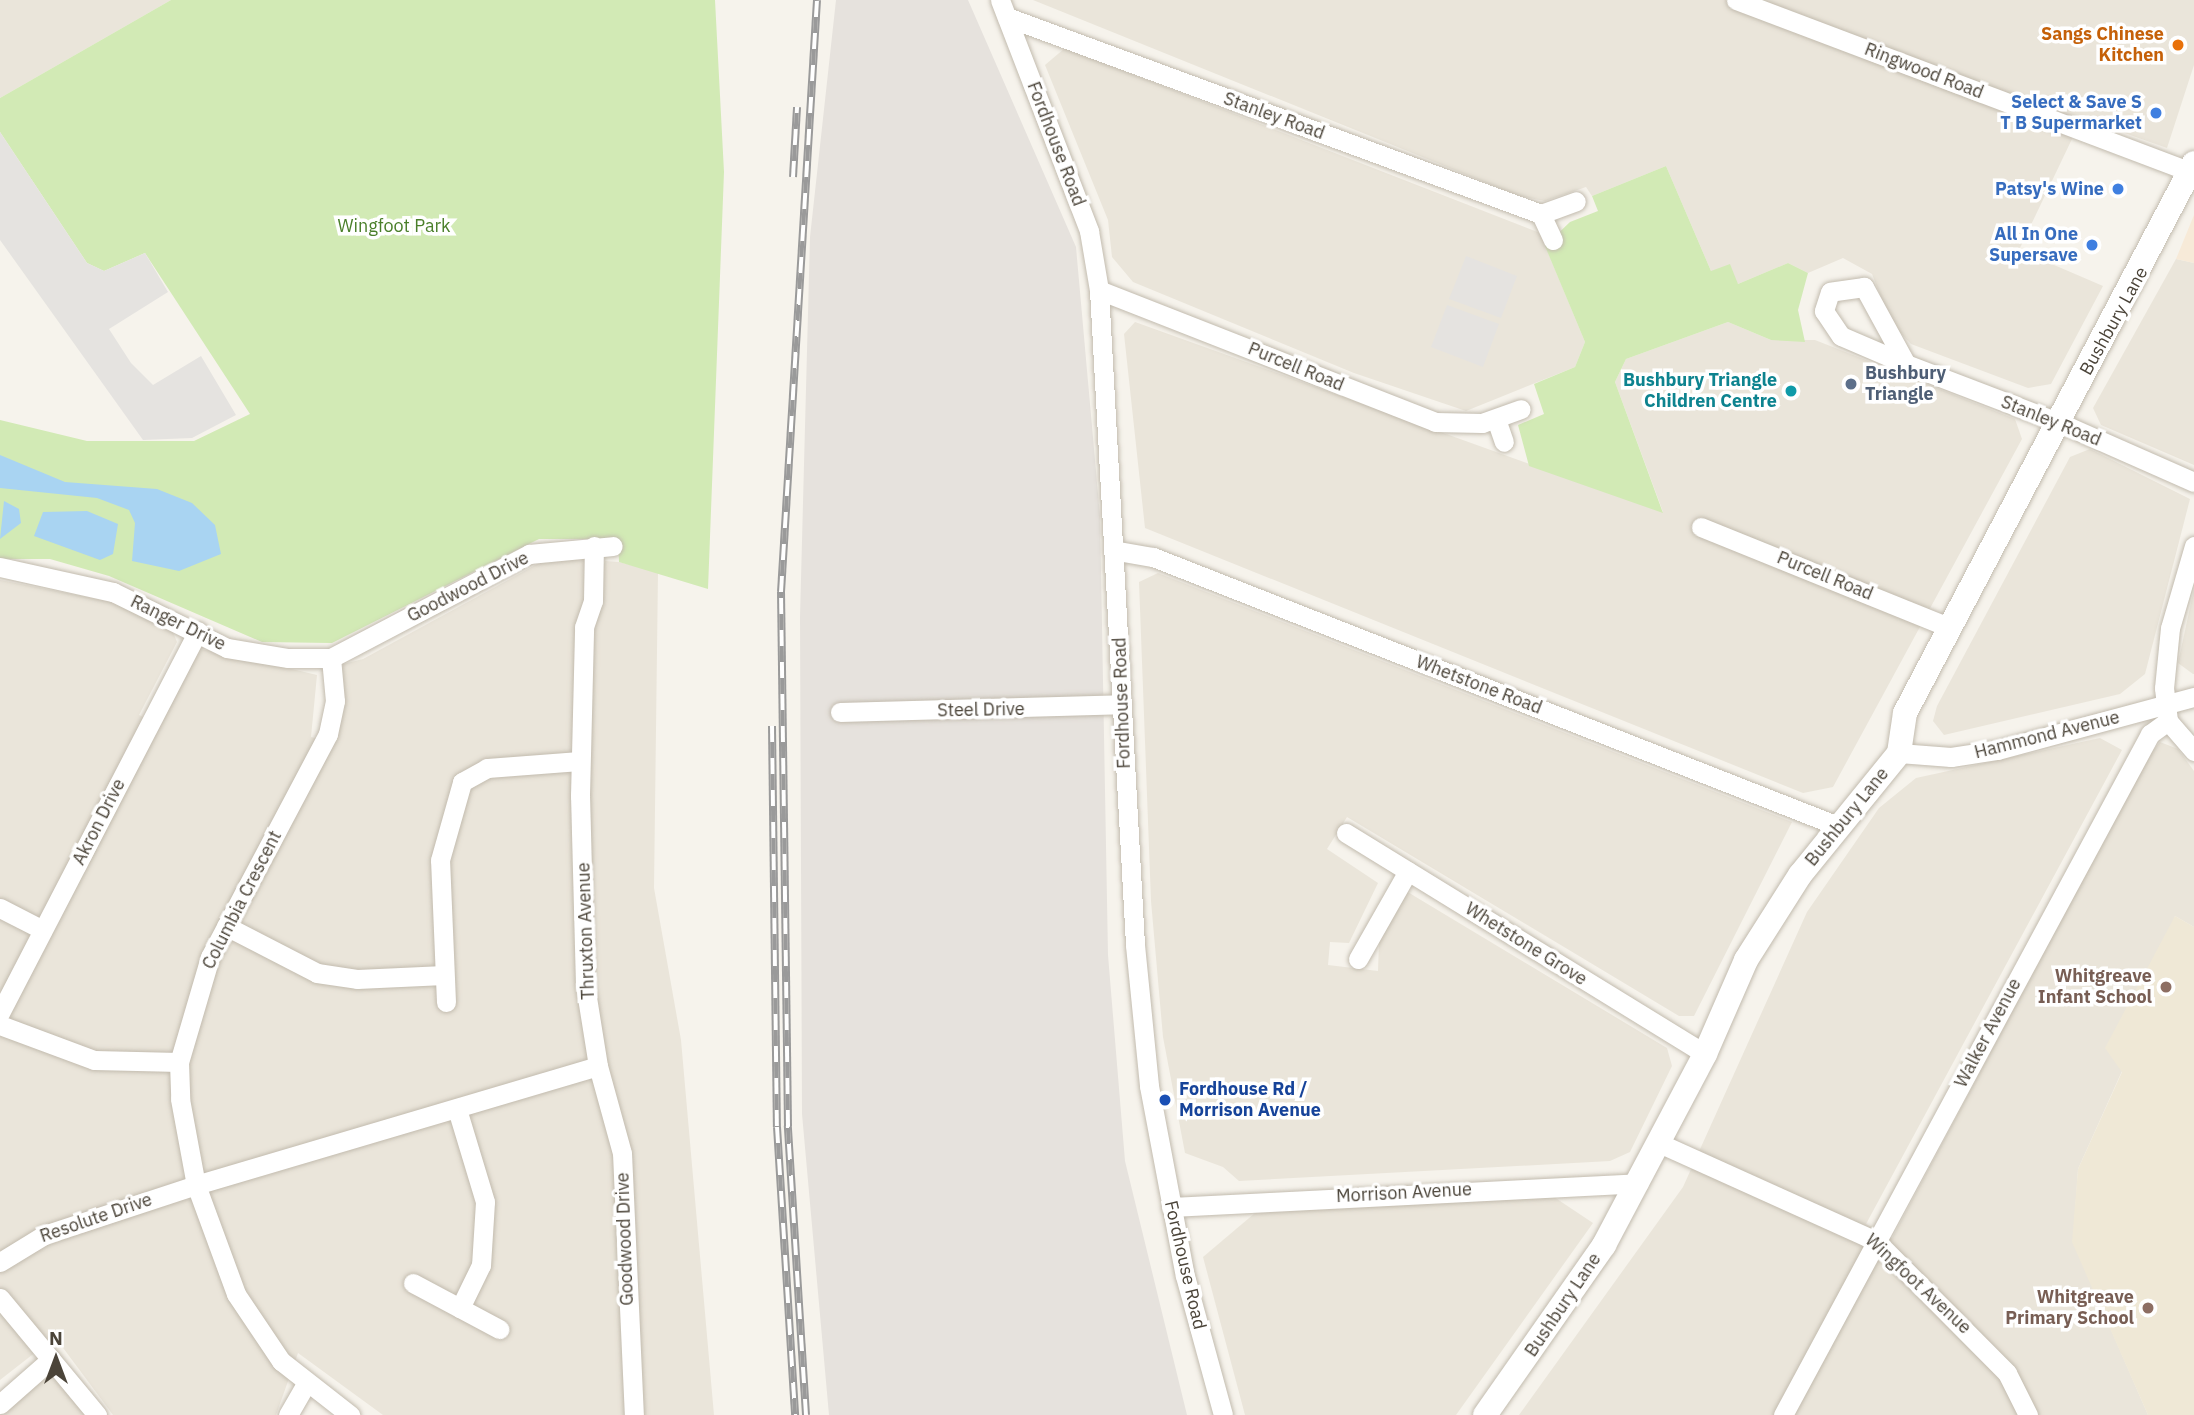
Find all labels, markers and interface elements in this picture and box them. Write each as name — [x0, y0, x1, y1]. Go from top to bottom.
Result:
place label: Sangs Chinese Kitchen — [2041, 24, 2164, 66]
marker: Sangs Chinese Kitchen — [2170, 37, 2186, 53]
street label: Ringwood Road — [1861, 38, 1987, 104]
street label: Fordhouse Road — [1022, 79, 1090, 209]
street label: Stanley Road — [1221, 88, 1327, 144]
place label: Select & Save S T B Supermarket — [2000, 92, 2142, 134]
marker: Select & Save S T B Supermarket — [2148, 105, 2164, 121]
place label: Patsy's Wine — [1995, 178, 2104, 200]
marker: Patsy's Wine — [2110, 181, 2126, 197]
park label: Wingfoot Park — [337, 215, 451, 237]
place label: All In One Supersave — [1989, 224, 2078, 266]
marker: All In One Supersave — [2084, 237, 2100, 253]
street label: Bushbury Lane — [2075, 263, 2153, 379]
street label: Purcell Road — [1245, 338, 1347, 396]
place label: Bushbury Triangle — [1865, 363, 1946, 406]
place label: Bushbury Triangle Children Centre — [1623, 370, 1777, 412]
marker: Bushbury Triangle — [1843, 376, 1859, 392]
marker: Bushbury Triangle Children Centre — [1783, 383, 1799, 399]
street label: Stanley Road — [1998, 391, 2104, 451]
street label: Goodwood Drive — [404, 547, 532, 627]
street label: Purcell Road — [1774, 547, 1876, 605]
street label: Ranger Drive — [127, 591, 229, 655]
street label: Fordhouse Road — [1109, 637, 1135, 769]
street label: Whetstone Road — [1413, 651, 1545, 719]
street label: Steel Drive — [937, 698, 1025, 722]
street label: Hammond Avenue — [1972, 707, 2122, 763]
street label: Bushbury Lane — [1801, 763, 1893, 871]
street label: Akron Drive — [68, 775, 130, 869]
street label: Columbia Crescent — [198, 827, 286, 973]
street label: Thruxton Avenue — [573, 862, 599, 1000]
street label: Whetstone Grove — [1461, 898, 1591, 990]
place label: Whitgreave Infant School — [2038, 966, 2152, 1009]
street label: Walker Avenue — [1950, 975, 2026, 1091]
marker: Whitgreave Infant School — [2158, 979, 2174, 995]
place label: Fordhouse Rd / Morrison Avenue — [1179, 1079, 1321, 1122]
marker: Fordhouse Rd / Morrison Avenue — [1157, 1092, 1173, 1108]
street label: Goodwood Drive — [612, 1172, 638, 1306]
street label: Morrison Avenue — [1336, 1179, 1472, 1207]
street label: Resolute Drive — [37, 1189, 155, 1247]
street label: Fordhouse Road — [1160, 1199, 1210, 1331]
street label: Wingfoot Avenue — [1861, 1229, 1975, 1339]
street label: Bushbury Lane — [1520, 1249, 1606, 1361]
place label: Whitgreave Primary School — [2005, 1287, 2134, 1330]
marker: Whitgreave Primary School — [2140, 1300, 2156, 1316]
north arrow — [21, 1324, 91, 1394]
text: N — [49, 1326, 63, 1350]

